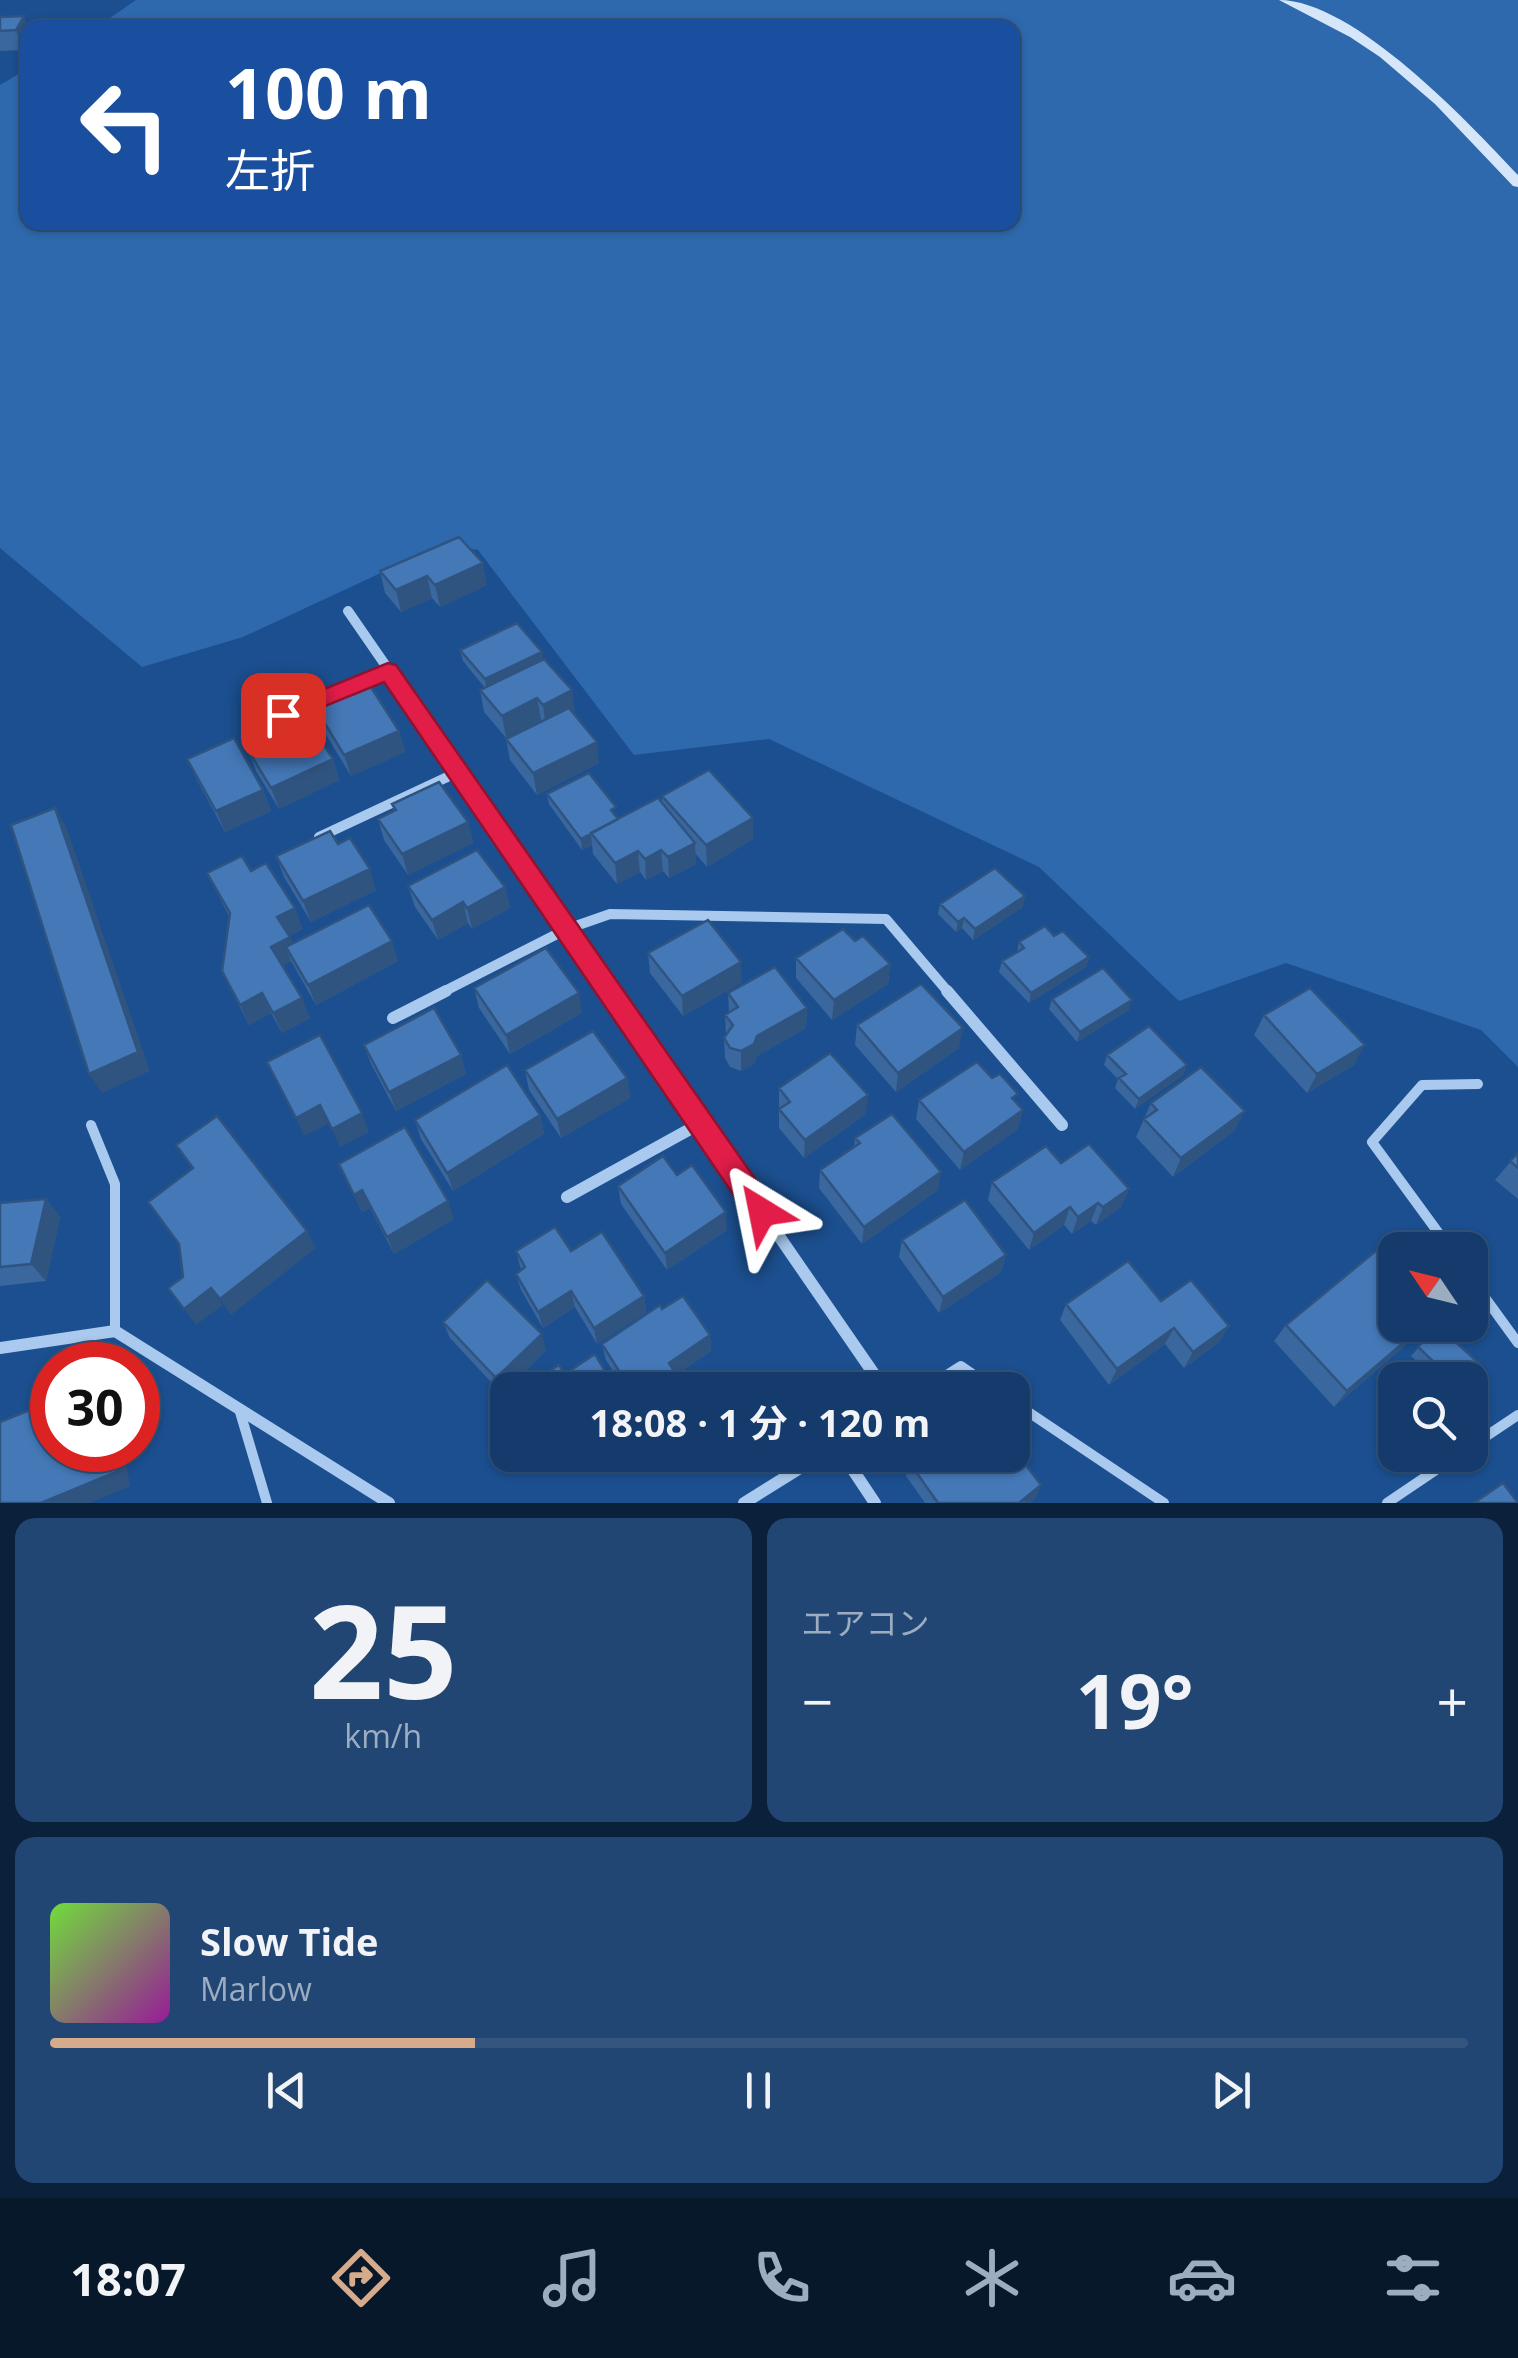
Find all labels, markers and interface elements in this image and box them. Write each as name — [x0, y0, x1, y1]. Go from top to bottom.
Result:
text: 100 m — [225, 44, 432, 140]
icon: left — [60, 60, 190, 190]
text: 左折 — [225, 139, 315, 200]
pin — [241, 673, 326, 758]
icon: arrive — [256, 688, 311, 743]
position arrow — [710, 1160, 814, 1264]
north arrow — [1378, 1232, 1488, 1342]
map controls — [1378, 1232, 1488, 1472]
speed limit sign: 30 — [30, 1342, 160, 1472]
button: search — [1378, 1362, 1488, 1472]
text: 18:08 · 1 分 · 120 m — [590, 1396, 930, 1448]
text: 25 — [309, 1560, 458, 1737]
text: エアコン — [802, 1601, 930, 1644]
text: 19° — [1076, 1649, 1194, 1751]
text: − — [802, 1663, 833, 1738]
text: + — [1437, 1663, 1468, 1738]
text: km/h — [344, 1714, 422, 1757]
text: Slow Tide — [200, 1915, 379, 1967]
text: Marlow — [200, 1967, 312, 2010]
icon: previous — [259, 2063, 314, 2118]
icon: pause — [731, 2063, 786, 2118]
icon: next — [1204, 2063, 1259, 2118]
icon: directions — [326, 2243, 396, 2313]
icon: music — [537, 2243, 607, 2313]
icon: phone — [747, 2243, 817, 2313]
icon: climate — [957, 2243, 1027, 2313]
icon: car — [1167, 2243, 1237, 2313]
icon: filters — [1378, 2243, 1448, 2313]
text: 18:07 — [70, 2248, 186, 2309]

